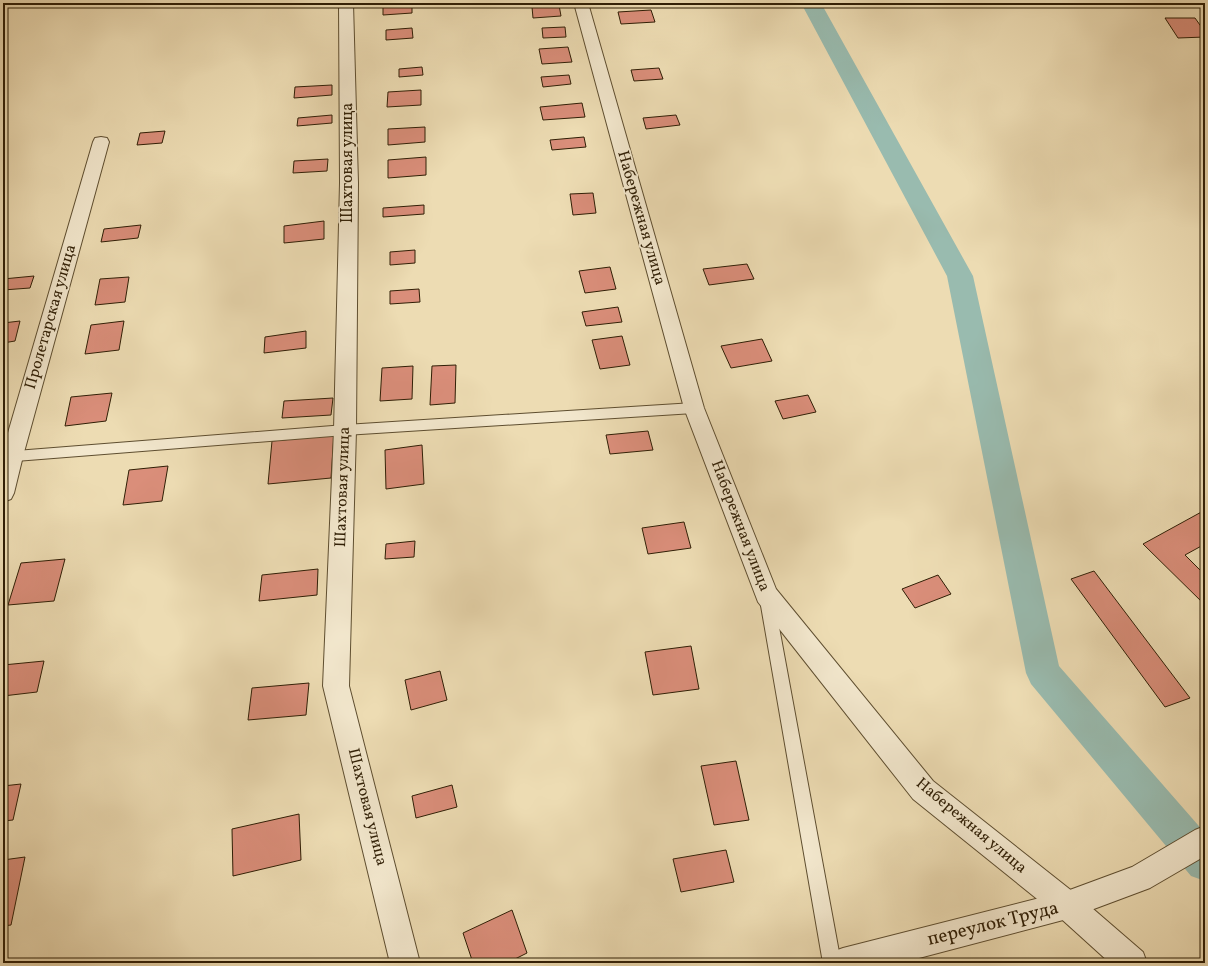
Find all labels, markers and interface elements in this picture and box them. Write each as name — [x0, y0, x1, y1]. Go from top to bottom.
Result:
street label: Шахтовая улица — [337, 103, 359, 223]
street label: Набережная улица — [611, 148, 671, 288]
street label: Пролетарская улица — [20, 242, 82, 392]
street label: Шахтовая улица — [330, 426, 356, 548]
street label: Набережная улица — [705, 457, 775, 595]
street label: Шахтовая улица — [342, 746, 392, 868]
street label: Набережная улица — [911, 773, 1031, 879]
street label: переулок Труда — [925, 895, 1061, 953]

